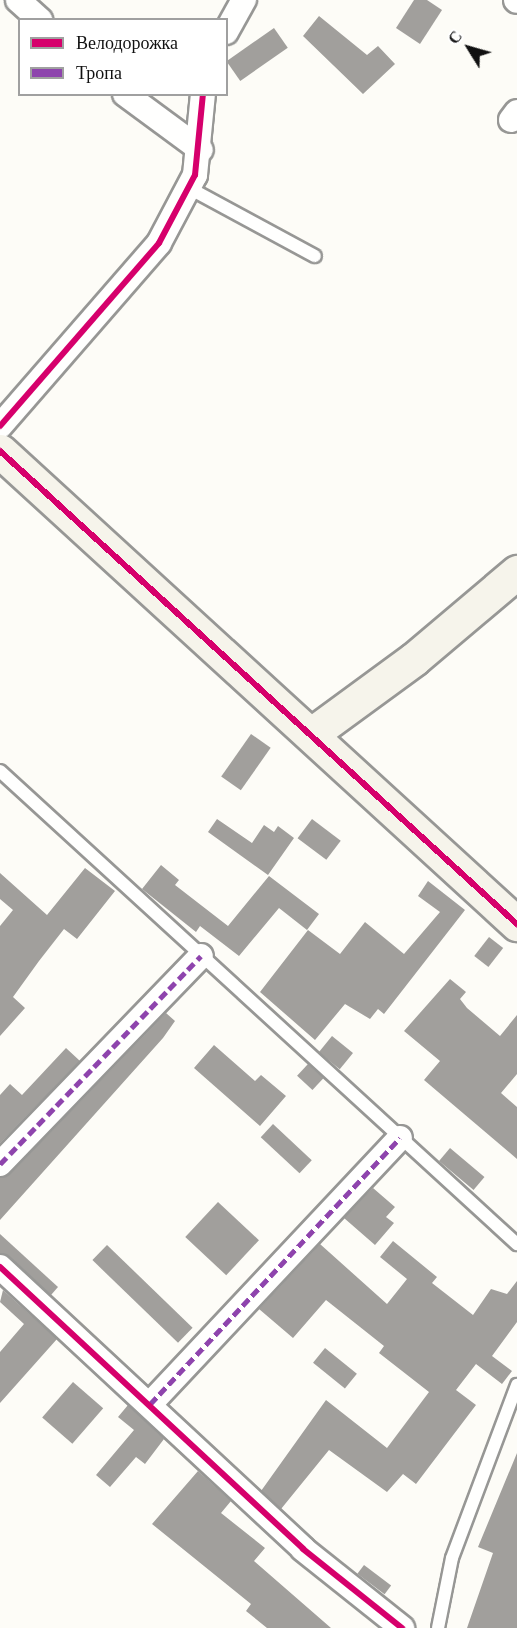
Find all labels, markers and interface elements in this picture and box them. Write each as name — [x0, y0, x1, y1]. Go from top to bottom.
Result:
legend — [18, 18, 228, 96]
north arrow — [439, 18, 499, 78]
text: С — [443, 27, 466, 48]
text: Велодорожка — [76, 32, 178, 54]
text: Тропа — [76, 62, 122, 84]

